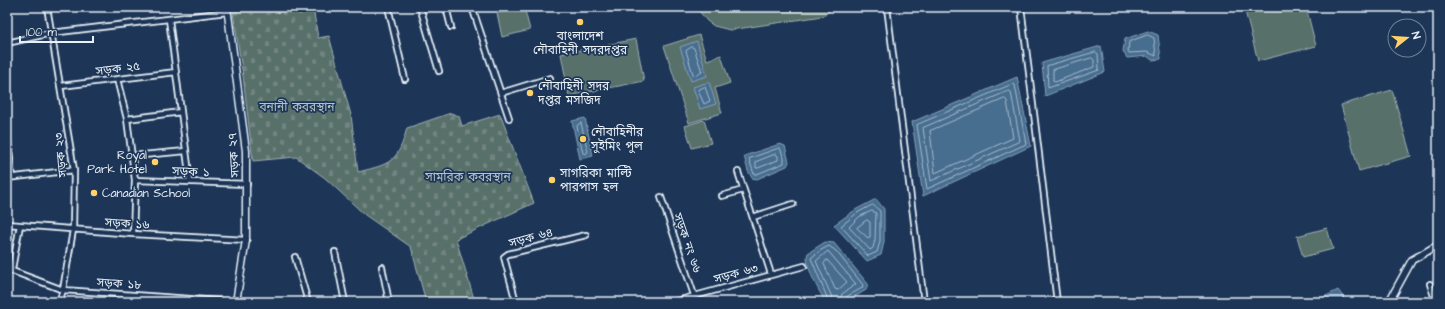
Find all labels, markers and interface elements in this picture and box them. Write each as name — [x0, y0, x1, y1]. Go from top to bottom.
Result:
marker: বাংলাদেশ নৌবাহিনী সদরদপ্তর — [575, 17, 585, 27]
scale bar — [20, 18, 93, 44]
north arrow — [1387, 18, 1427, 58]
text: 100 m — [26, 24, 57, 41]
place label: বাংলাদেশ নৌবাহিনী সদরদপ্তর — [533, 28, 628, 59]
text: N — [1408, 30, 1424, 41]
street label: সড়ক ২৫ — [94, 58, 141, 80]
place label: নৌবাহিনী সদর দপ্তর মসজিদ — [537, 78, 610, 109]
marker: নৌবাহিনী সদর দপ্তর মসজিদ — [525, 88, 535, 98]
park label: বনানী কবরস্থান — [258, 99, 335, 116]
place label: নৌবাহিনীর সুইমিং পুল — [590, 124, 644, 155]
street label: সড়ক ২৩ — [50, 132, 72, 179]
street label: সড়ক ২৭ — [224, 132, 244, 179]
marker: নৌবাহিনীর সুইমিং পুল — [578, 134, 588, 144]
place label: Royal Park Hotel — [87, 147, 147, 178]
marker: Royal Park Hotel — [150, 157, 160, 167]
street label: সড়ক ১ — [171, 163, 210, 181]
place label: সাগরিকা মাল্টি পারপাস হল — [559, 165, 632, 196]
park label: সামরিক কবরস্থান — [424, 169, 511, 186]
marker: সাগরিকা মাল্টি পারপাস হল — [547, 175, 557, 185]
place label: Canadian School — [102, 185, 190, 202]
marker: Canadian School — [89, 188, 99, 198]
street label: সড়ক নং ৬৬ — [669, 210, 705, 275]
street label: সড়ক ১৬ — [103, 214, 150, 234]
street label: সড়ক ৬৪ — [506, 224, 555, 252]
street label: সড়ক ৬৩ — [711, 260, 760, 288]
street label: সড়ক ১৮ — [95, 274, 142, 294]

